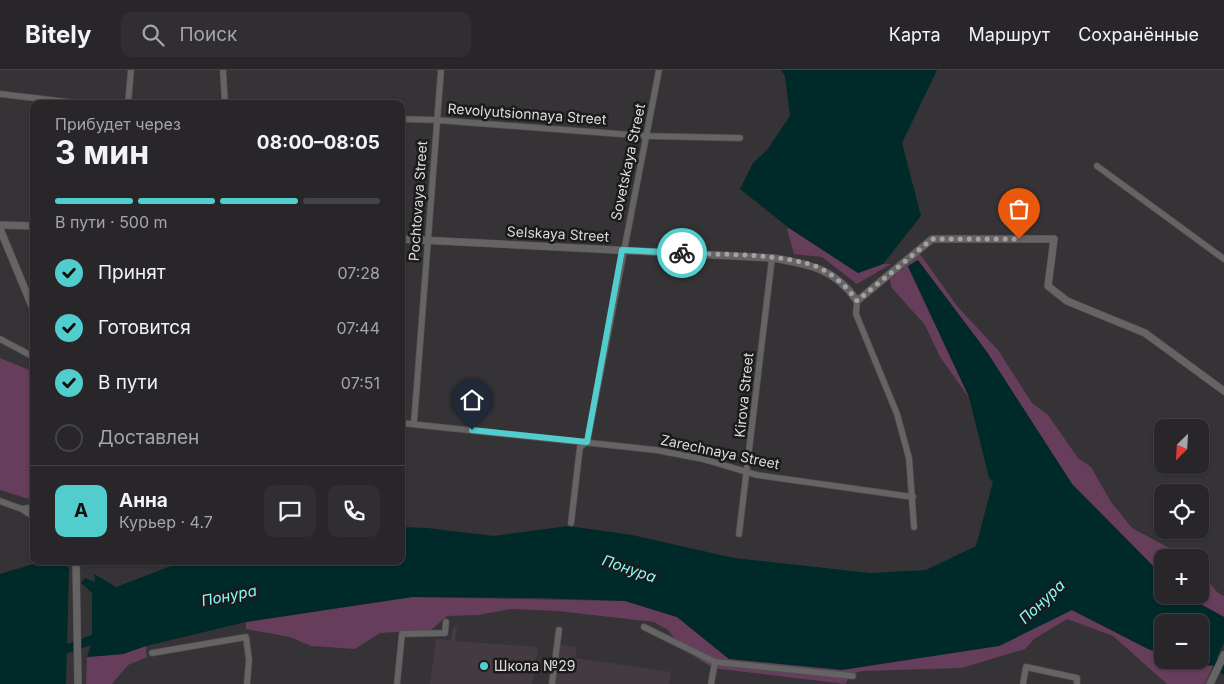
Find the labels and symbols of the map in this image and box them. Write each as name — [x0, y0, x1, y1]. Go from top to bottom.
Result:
street label: Revolyutsionnaya Street — [447, 99, 607, 128]
street label: Sovetskaya Street — [607, 101, 648, 222]
street label: Pochtovaya Street — [405, 140, 430, 262]
pin — [998, 188, 1040, 239]
street label: Selskaya Street — [506, 222, 610, 245]
courier — [657, 228, 707, 278]
street label: Kirova Street — [731, 351, 756, 438]
pin — [451, 379, 493, 430]
north arrow — [1154, 419, 1209, 474]
street label: Zarechnaya Street — [659, 431, 782, 473]
water label: Понура — [600, 550, 659, 587]
water label: Понура — [1015, 576, 1069, 628]
water label: Понура — [200, 581, 258, 610]
place label: Школа №29 — [494, 657, 575, 674]
marker: Школа №29 — [478, 660, 490, 672]

